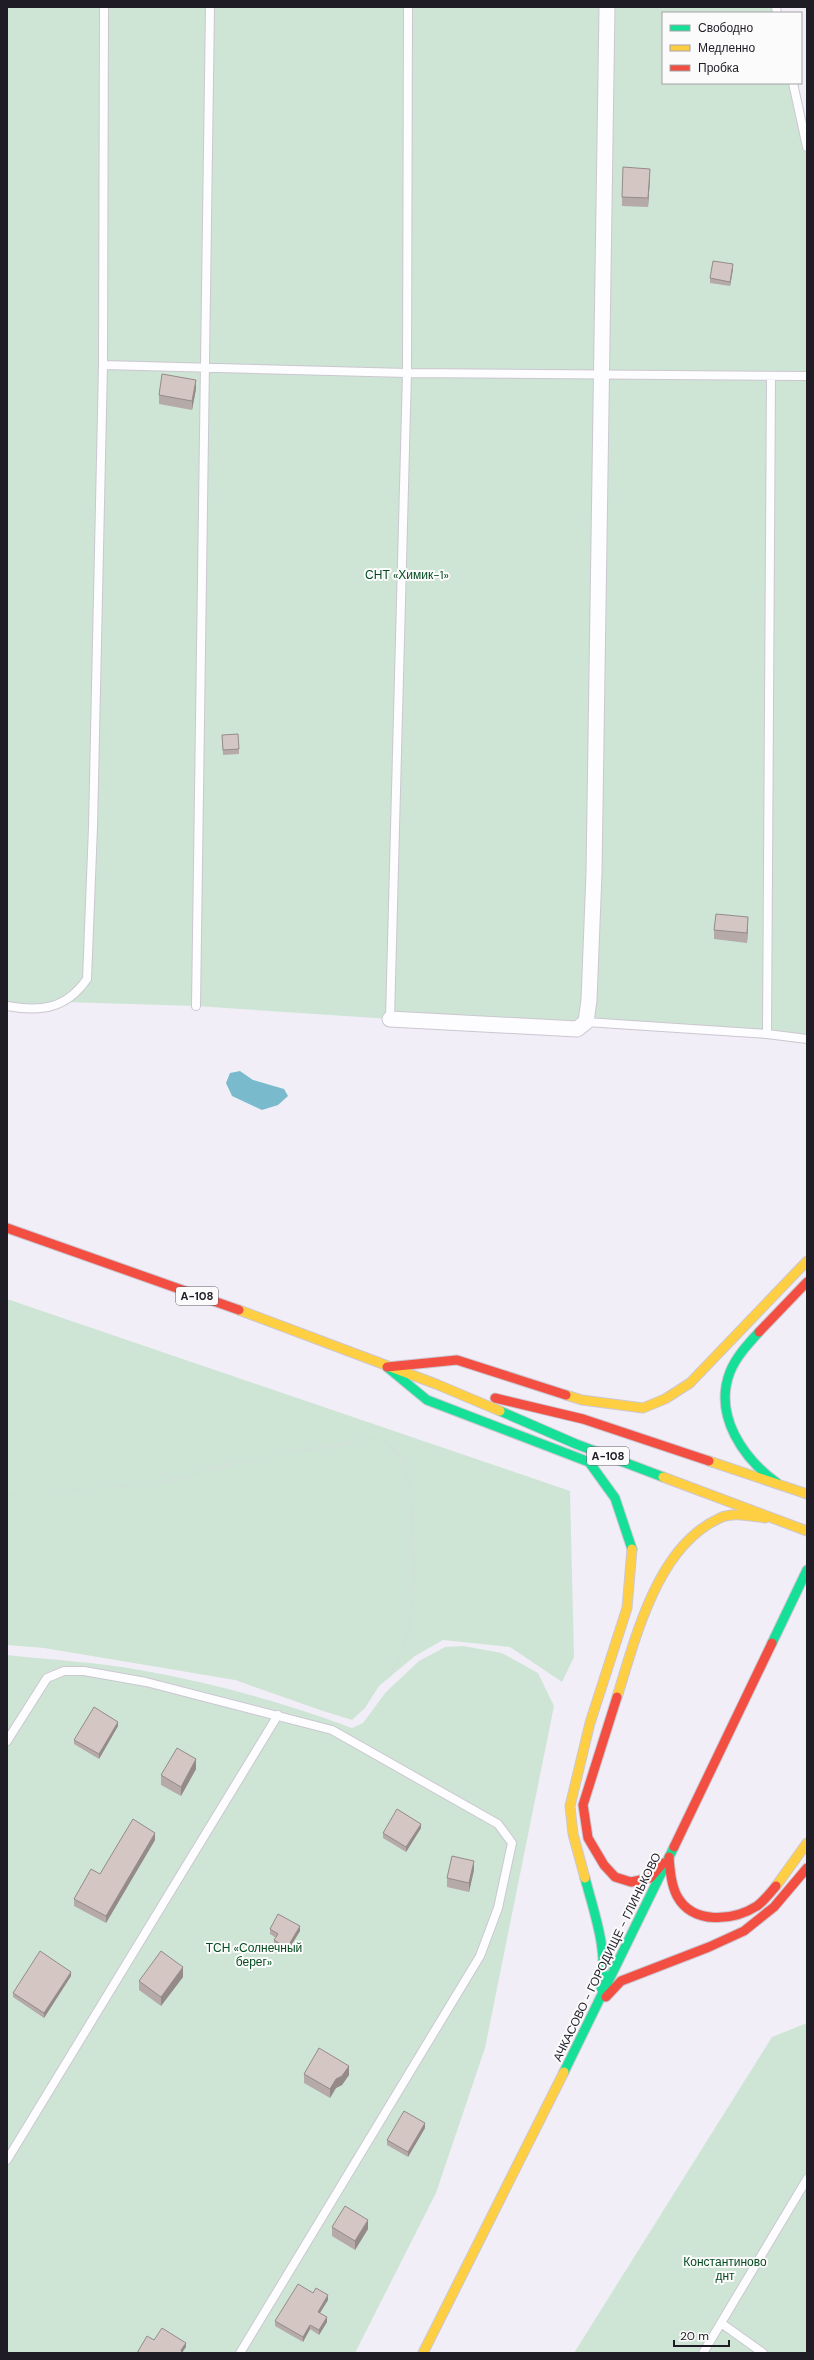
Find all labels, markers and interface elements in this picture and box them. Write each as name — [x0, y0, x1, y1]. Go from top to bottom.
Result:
legend — [662, 12, 802, 84]
text: Свободно — [698, 20, 753, 36]
text: Медленно — [698, 40, 755, 56]
text: Пробка — [698, 60, 739, 76]
park label: СНТ «Химик-1» — [365, 567, 449, 583]
road number: А-108 — [176, 1287, 218, 1305]
road number: А-108 — [587, 1447, 629, 1465]
street label: АЧКАСОВО - ГОРОДИЩЕ - ГЛИНЬКОВО — [549, 1850, 665, 2064]
park label: ТСН «Солнечный берег» — [206, 1940, 302, 1970]
park label: Константиново днт — [683, 2254, 767, 2284]
scale bar — [674, 2322, 729, 2348]
text: 20 m — [680, 2328, 709, 2344]

